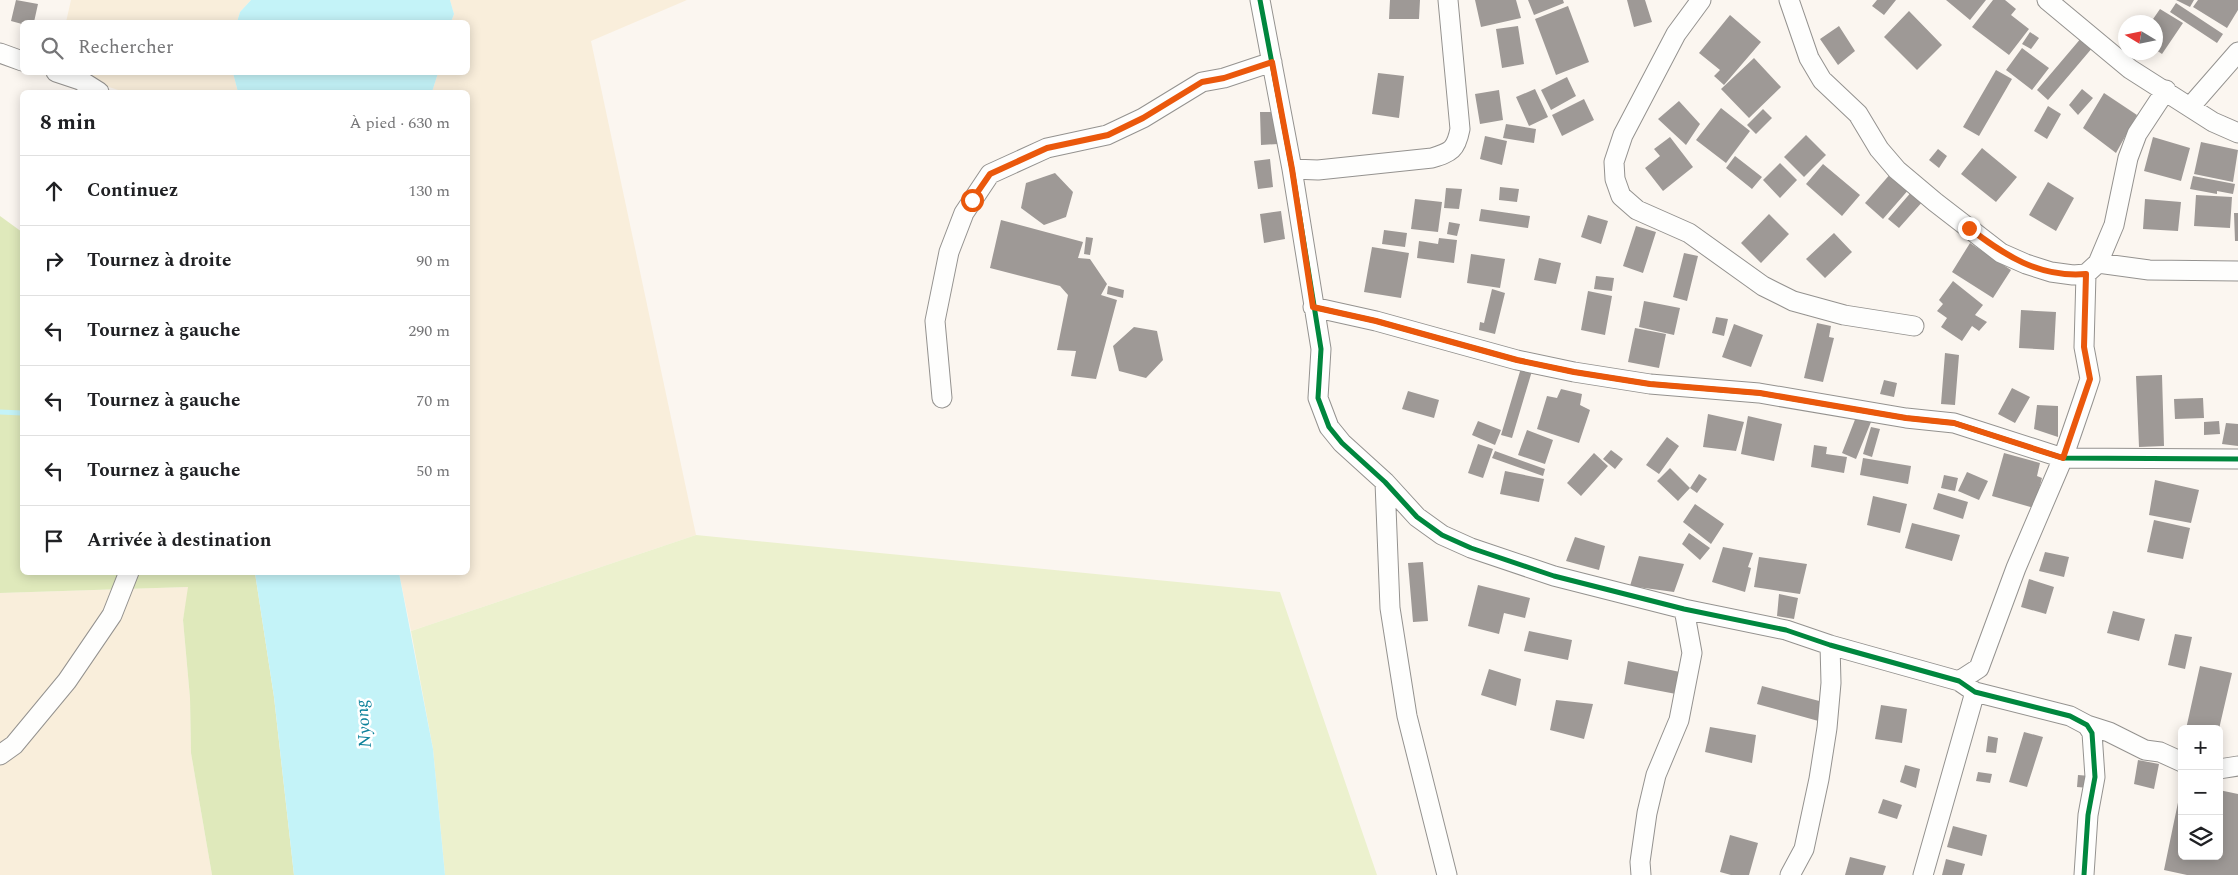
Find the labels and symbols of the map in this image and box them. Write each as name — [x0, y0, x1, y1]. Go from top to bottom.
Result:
north arrow — [2118, 15, 2163, 60]
route start — [961, 189, 984, 212]
route end — [1958, 217, 1981, 240]
water label: Nyong — [348, 698, 379, 749]

